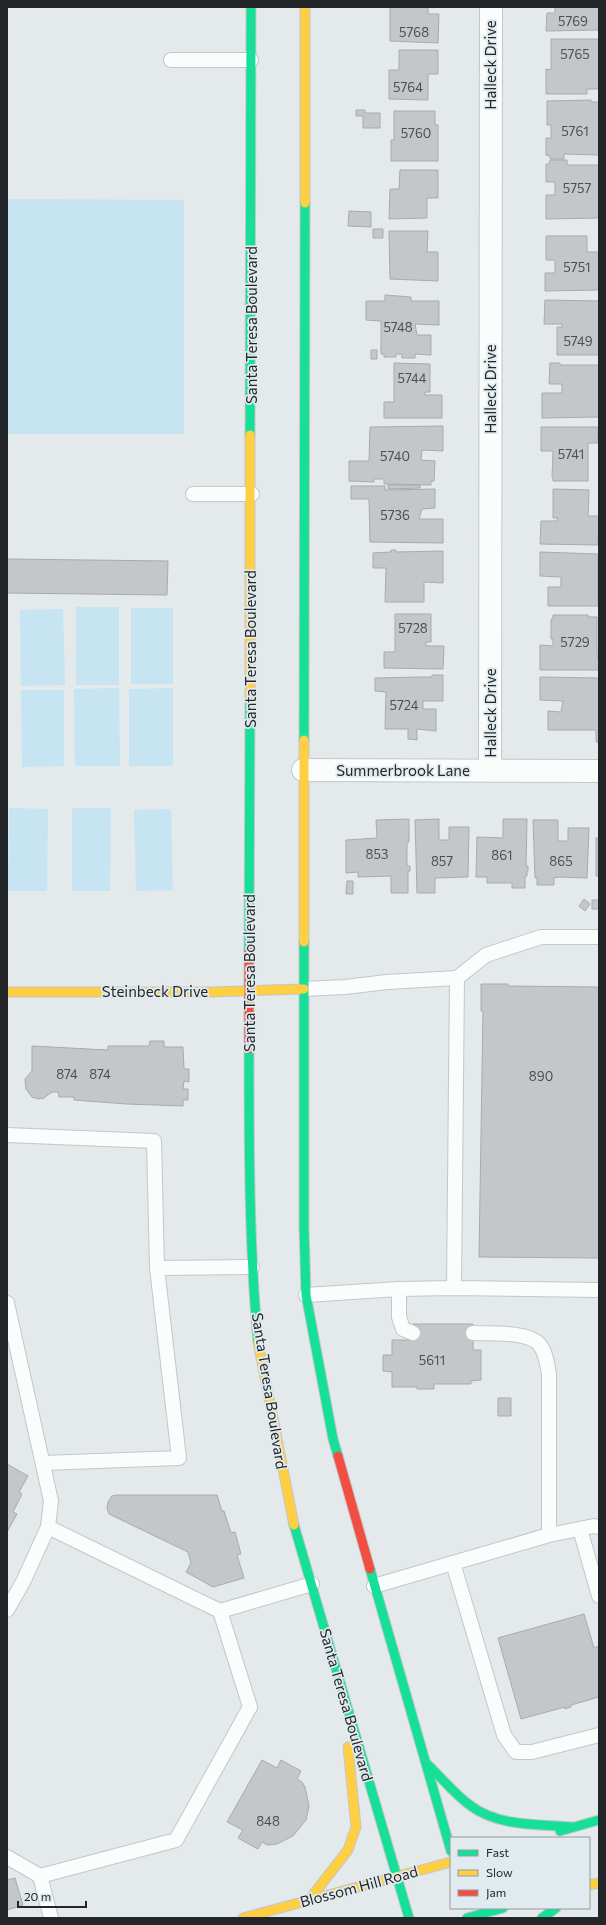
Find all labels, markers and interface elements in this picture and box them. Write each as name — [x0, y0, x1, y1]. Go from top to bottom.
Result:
house number: 5769 — [558, 13, 588, 29]
street label: Halleck Drive — [481, 20, 499, 110]
house number: 5768 — [399, 24, 429, 40]
house number: 5765 — [560, 46, 590, 62]
house number: 5764 — [393, 79, 423, 95]
house number: 5761 — [561, 123, 589, 139]
house number: 5760 — [401, 125, 431, 141]
house number: 5757 — [563, 180, 591, 196]
street label: Santa Teresa Boulevard — [242, 246, 260, 404]
house number: 5751 — [563, 259, 591, 275]
house number: 5748 — [383, 319, 413, 335]
house number: 5749 — [563, 333, 593, 349]
street label: Halleck Drive — [481, 344, 499, 434]
house number: 5744 — [397, 370, 427, 386]
house number: 5741 — [558, 446, 584, 462]
house number: 5740 — [380, 448, 410, 464]
house number: 5736 — [380, 507, 410, 523]
street label: Santa Teresa Boulevard — [241, 570, 259, 728]
house number: 5728 — [398, 620, 428, 636]
house number: 5729 — [560, 634, 590, 650]
street label: Halleck Drive — [481, 668, 499, 758]
house number: 5724 — [389, 697, 419, 713]
street label: Summerbrook Lane — [336, 761, 470, 779]
house number: 853 — [366, 846, 388, 862]
house number: 861 — [491, 847, 513, 863]
house number: 857 — [431, 853, 453, 869]
house number: 865 — [549, 853, 573, 869]
street label: Santa Teresa Boulevard — [240, 894, 258, 1052]
street label: Steinbeck Drive — [102, 982, 208, 1000]
house number: 874 — [56, 1066, 78, 1082]
house number: 874 — [89, 1066, 111, 1082]
house number: 890 — [529, 1068, 553, 1084]
street label: Santa Teresa Boulevard — [249, 1311, 291, 1470]
house number: 5611 — [419, 1352, 445, 1368]
street label: Santa Teresa Boulevard — [317, 1626, 377, 1783]
house number: 848 — [256, 1813, 280, 1829]
legend — [450, 1837, 590, 1909]
text: Fast — [486, 1845, 509, 1859]
street label: Blossom Hill Road — [298, 1862, 420, 1910]
text: Slow — [486, 1865, 513, 1879]
scale bar — [18, 1883, 86, 1909]
text: Jam — [486, 1885, 506, 1900]
text: 20 m — [24, 1889, 51, 1903]

